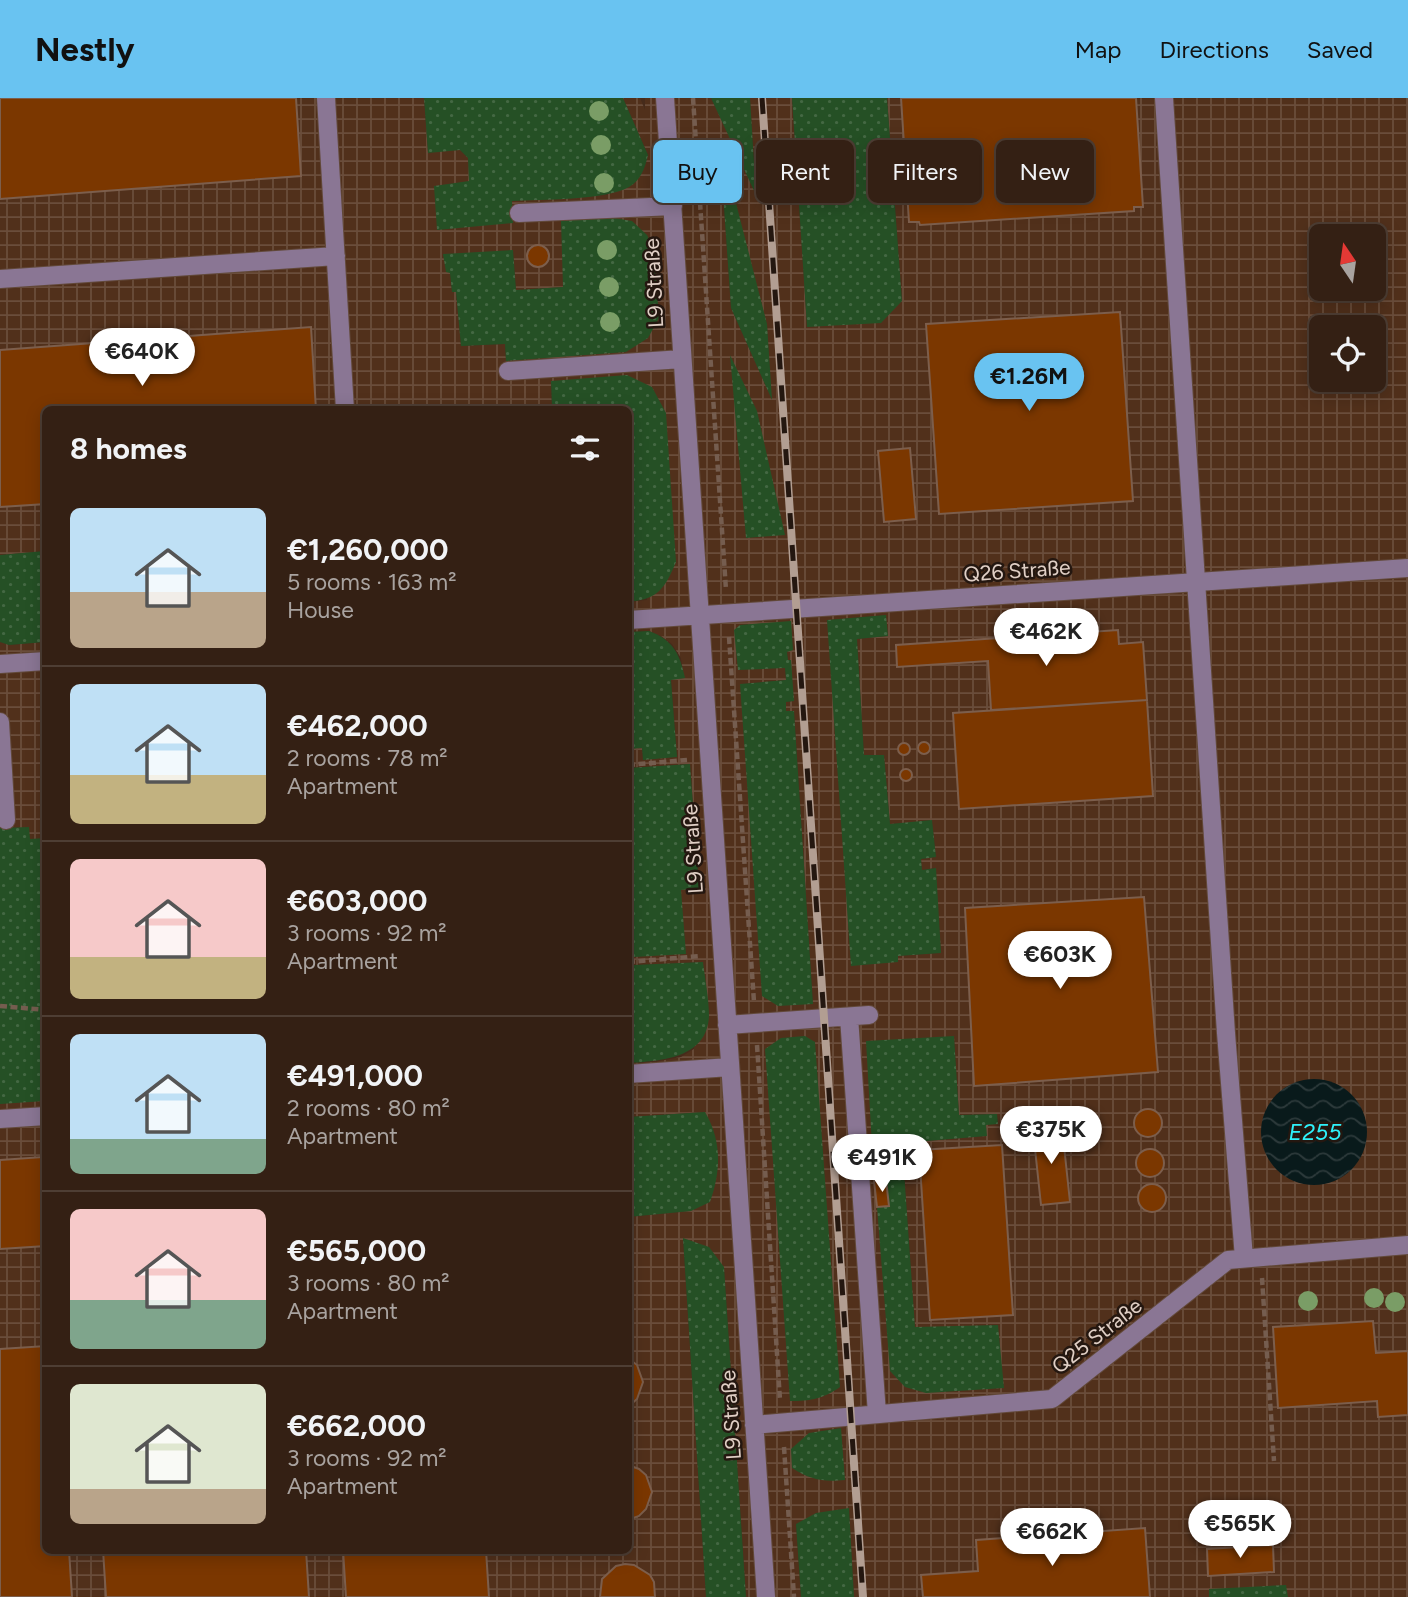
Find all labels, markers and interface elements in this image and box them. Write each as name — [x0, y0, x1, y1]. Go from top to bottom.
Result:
text: Nestly — [35, 30, 135, 69]
text: Map — [1075, 35, 1121, 64]
text: Directions — [1159, 35, 1269, 64]
text: Saved — [1307, 35, 1373, 64]
chip: Buy — [653, 140, 742, 203]
chip: Rent — [756, 140, 854, 203]
chip: Filters — [868, 140, 982, 203]
chip: New — [996, 140, 1094, 203]
north arrow — [1309, 224, 1386, 301]
map controls — [1309, 224, 1386, 392]
street label: L9 Straße — [639, 237, 668, 329]
button: locate — [1309, 315, 1386, 392]
pin: €640K — [93, 328, 191, 388]
text: €640K — [105, 337, 179, 365]
pin: €1.26M — [972, 354, 1086, 413]
text: €1.26M — [990, 362, 1068, 390]
icon: filters — [566, 429, 604, 467]
text: 8 homes — [70, 430, 187, 467]
text: €1,260,000 — [287, 531, 448, 568]
icon: home — [126, 536, 210, 620]
street label: Q26 Straße — [963, 554, 1071, 587]
text: 5 rooms · 163 m² — [287, 568, 456, 596]
text: House — [287, 596, 354, 624]
pin: €462K — [997, 608, 1095, 668]
text: €462K — [1010, 617, 1082, 645]
text: €462,000 — [287, 707, 428, 744]
icon: home — [126, 712, 210, 796]
text: 2 rooms · 78 m² — [287, 744, 448, 772]
text: Apartment — [287, 772, 398, 800]
street label: L9 Straße — [677, 803, 708, 895]
text: €603,000 — [287, 882, 427, 919]
icon: home — [126, 887, 210, 971]
text: 3 rooms · 92 m² — [287, 919, 447, 947]
pin: €603K — [1011, 932, 1109, 991]
text: €603K — [1024, 940, 1096, 968]
text: Apartment — [287, 947, 398, 975]
text: €491,000 — [287, 1057, 423, 1094]
icon: home — [126, 1062, 210, 1146]
text: 2 rooms · 80 m² — [287, 1094, 450, 1122]
pin: €375K — [1002, 1107, 1100, 1166]
text: €375K — [1016, 1115, 1086, 1143]
water label: E255 — [1289, 1118, 1342, 1146]
text: Apartment — [287, 1122, 398, 1150]
pin: €491K — [833, 1134, 931, 1194]
text: €491K — [848, 1143, 916, 1171]
text: €565,000 — [287, 1232, 426, 1269]
icon: home — [126, 1237, 210, 1321]
text: 3 rooms · 80 m² — [287, 1269, 450, 1297]
street label: Q25 Straße — [1047, 1293, 1147, 1378]
text: Apartment — [287, 1297, 398, 1325]
street label: L9 Straße — [715, 1369, 746, 1461]
text: €662,000 — [287, 1407, 426, 1444]
icon: home — [126, 1412, 210, 1496]
text: 3 rooms · 92 m² — [287, 1444, 447, 1472]
text: Apartment — [287, 1472, 398, 1500]
pin: €565K — [1191, 1500, 1289, 1560]
pin: €662K — [1003, 1508, 1101, 1568]
text: €565K — [1204, 1509, 1276, 1537]
text: €662K — [1016, 1517, 1088, 1545]

